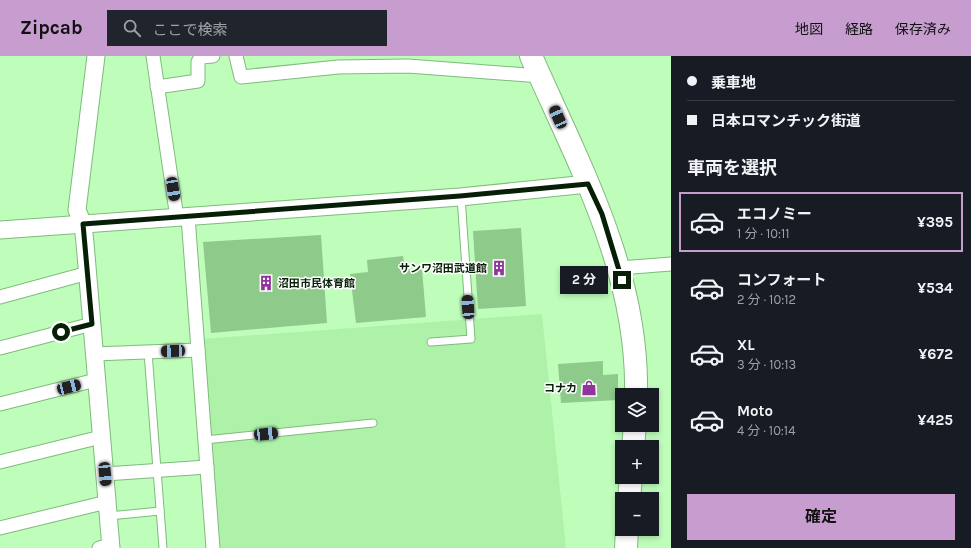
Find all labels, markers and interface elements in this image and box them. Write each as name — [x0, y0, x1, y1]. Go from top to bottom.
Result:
search box — [107, 10, 387, 46]
text: Zipcab — [20, 17, 83, 39]
icon: search — [121, 17, 143, 39]
text: ここで検索 — [153, 21, 228, 39]
text: 地図 — [795, 21, 823, 38]
text: 経路 — [845, 21, 873, 38]
text: 保存済み — [895, 21, 951, 38]
text: 乗車地 — [711, 74, 756, 92]
car — [548, 104, 568, 130]
text: 日本ロマンチック街道 — [711, 112, 861, 130]
text: 車両を選択 — [687, 157, 777, 179]
car — [165, 176, 181, 202]
icon: car — [689, 204, 725, 240]
text: エコノミー — [737, 205, 812, 223]
text: ¥395 — [917, 213, 953, 231]
text: 1 分 · 10:11 — [737, 226, 789, 241]
building icon: サンワ沼田武道館 — [490, 259, 508, 277]
place label: サンワ沼田武道館 — [399, 262, 487, 275]
callout: 2 分 — [560, 266, 608, 294]
icon: car — [689, 270, 725, 306]
route end — [613, 271, 631, 289]
text: コンフォート — [737, 271, 827, 289]
text: 2 分 — [572, 272, 596, 287]
building icon: 沼田市民体育館 — [257, 274, 275, 292]
place label: 沼田市民体育館 — [278, 277, 355, 290]
text: ¥534 — [917, 279, 953, 297]
text: 2 分 · 10:12 — [737, 292, 796, 307]
car — [461, 295, 475, 319]
route start — [52, 323, 70, 341]
icon: car — [689, 336, 725, 372]
text: XL — [737, 336, 755, 354]
car — [161, 345, 185, 357]
text: ¥672 — [919, 345, 953, 363]
text: 3 分 · 10:13 — [737, 357, 796, 372]
car — [56, 378, 82, 396]
shop icon: コナカ — [580, 379, 598, 397]
place label: コナカ — [544, 382, 577, 395]
map controls — [615, 388, 659, 536]
button: layers — [615, 388, 659, 432]
icon: car — [689, 402, 725, 438]
text: Moto — [737, 402, 773, 420]
text: ¥425 — [917, 411, 953, 429]
text: 4 分 · 10:14 — [737, 423, 795, 438]
car — [253, 427, 279, 441]
button: + — [615, 440, 659, 484]
car — [98, 462, 112, 486]
button: − — [615, 492, 659, 536]
button: 確定 — [687, 494, 955, 540]

